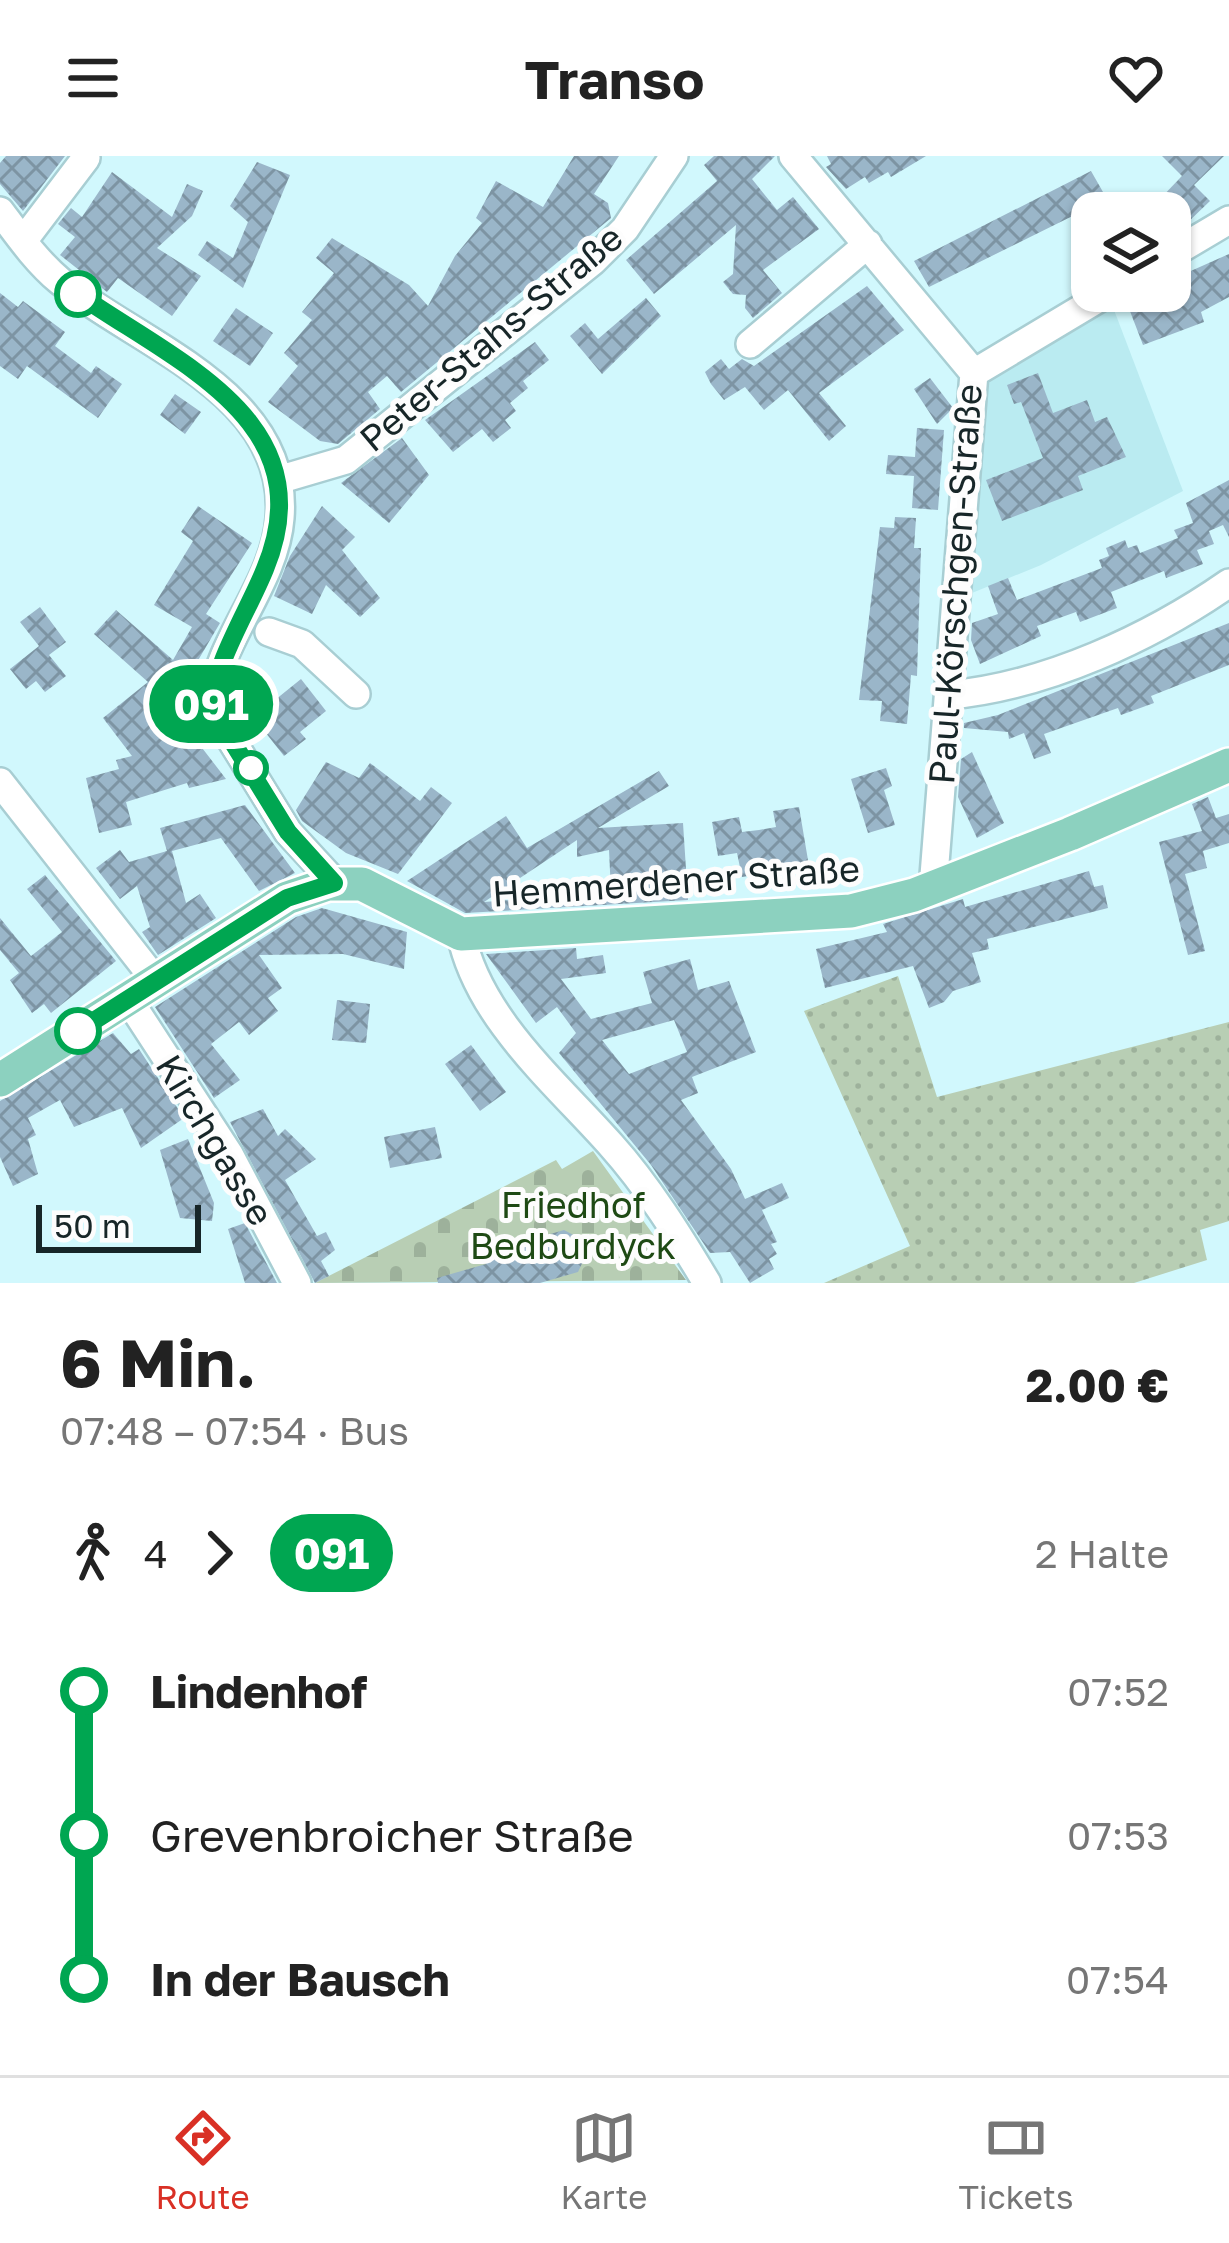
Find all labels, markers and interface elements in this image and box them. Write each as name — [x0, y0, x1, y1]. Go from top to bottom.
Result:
icon: menu — [60, 45, 126, 111]
icon: heart — [1103, 45, 1169, 111]
text: Transo — [525, 46, 704, 111]
map controls — [1071, 192, 1191, 312]
button: layers — [1071, 192, 1191, 312]
street label: Peter-Stahs-Straße — [351, 215, 631, 460]
unlabelled marker — [56, 272, 100, 316]
street label: Paul-Körschgen-Straße — [919, 382, 990, 785]
line badge: 091 — [142, 665, 280, 743]
text: 091 — [173, 679, 249, 729]
unlabelled marker — [235, 752, 267, 784]
street label: Hemmerdener Straße — [491, 846, 861, 915]
unlabelled marker — [56, 1009, 100, 1053]
street label: Kirchgasse — [148, 1047, 283, 1233]
park label: Friedhof Bedburdyck — [470, 1183, 676, 1267]
scale bar — [36, 1199, 201, 1252]
text: 50 m — [54, 1206, 131, 1245]
text: 6 Min. — [60, 1322, 256, 1402]
text: 2.00 € — [1026, 1358, 1169, 1412]
text: 07:48 – 07:54 · Bus — [60, 1407, 409, 1454]
icon: walk — [60, 1520, 126, 1586]
icon: forward — [186, 1520, 252, 1586]
text: 091 — [294, 1528, 369, 1578]
text: 4 — [144, 1530, 168, 1577]
text: 2 Halte — [1035, 1530, 1169, 1577]
text: Lindenhof — [150, 1664, 367, 1718]
text: 07:52 — [1067, 1668, 1169, 1715]
text: Grevenbroicher Straße — [150, 1808, 634, 1862]
text: 07:53 — [1067, 1812, 1169, 1859]
text: In der Bausch — [150, 1952, 450, 2006]
text: 07:54 — [1066, 1956, 1169, 2003]
tab: Route — [155, 2105, 250, 2216]
tab: Karte — [561, 2105, 648, 2216]
tab: Tickets — [958, 2105, 1074, 2216]

